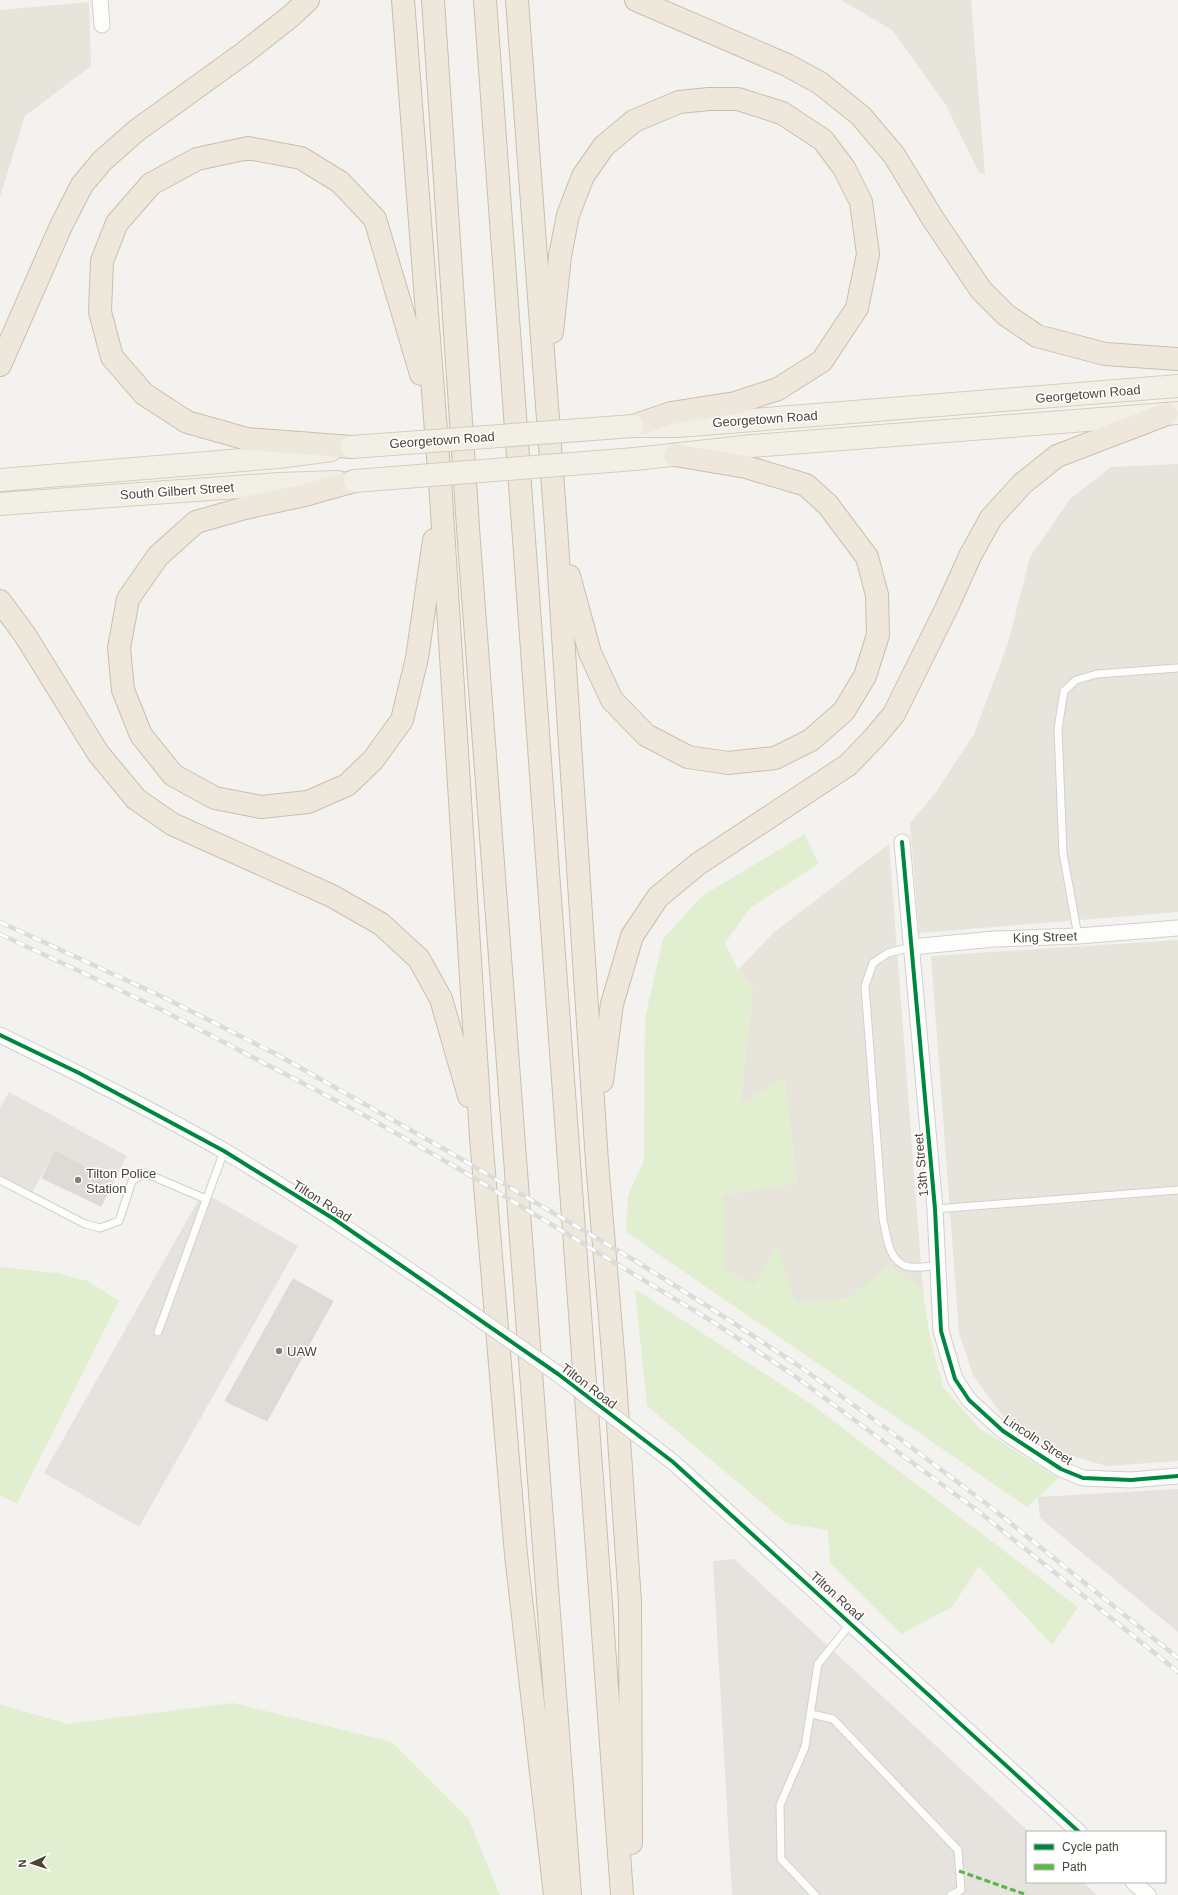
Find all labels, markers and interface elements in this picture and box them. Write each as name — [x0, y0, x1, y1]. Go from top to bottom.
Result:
street label: Georgetown Road — [1035, 382, 1141, 406]
street label: Georgetown Road — [712, 408, 818, 430]
street label: Georgetown Road — [389, 429, 495, 451]
street label: South Gilbert Street — [120, 480, 235, 502]
street label: King Street — [1013, 928, 1078, 946]
street label: 13th Street — [911, 1132, 931, 1197]
place label: Tilton Police Station — [86, 1166, 156, 1196]
marker: Tilton Police Station — [73, 1175, 83, 1185]
street label: Tilton Road — [290, 1177, 354, 1225]
place label: UAW — [287, 1344, 318, 1359]
marker: UAW — [274, 1346, 284, 1356]
street label: Tilton Road — [558, 1360, 620, 1412]
street label: Lincoln Street — [1001, 1412, 1076, 1468]
street label: Tilton Road — [807, 1568, 867, 1624]
legend — [1026, 1831, 1166, 1883]
text: Cycle path — [1062, 1840, 1119, 1854]
north arrow — [12, 1843, 52, 1883]
text: N — [16, 1859, 28, 1868]
text: Path — [1062, 1860, 1087, 1874]

